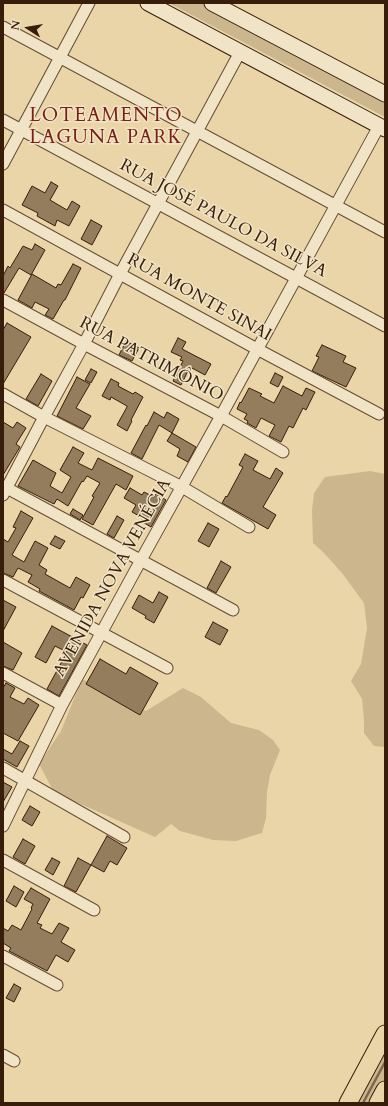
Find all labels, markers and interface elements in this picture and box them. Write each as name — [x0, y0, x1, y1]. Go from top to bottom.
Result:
north arrow — [8, 8, 48, 48]
text: N — [7, 19, 24, 32]
district label: LOTEAMENTO LAGUNA PARK — [29, 106, 183, 150]
street label: RUA JOSÉ PAULO DA SILVA — [116, 156, 330, 282]
street label: RUA MONTE SINAI — [123, 250, 275, 346]
street label: RUA PATRIMÔNIO — [75, 313, 227, 407]
street label: AVENIDA NOVA VENÉCIA — [50, 476, 176, 680]

